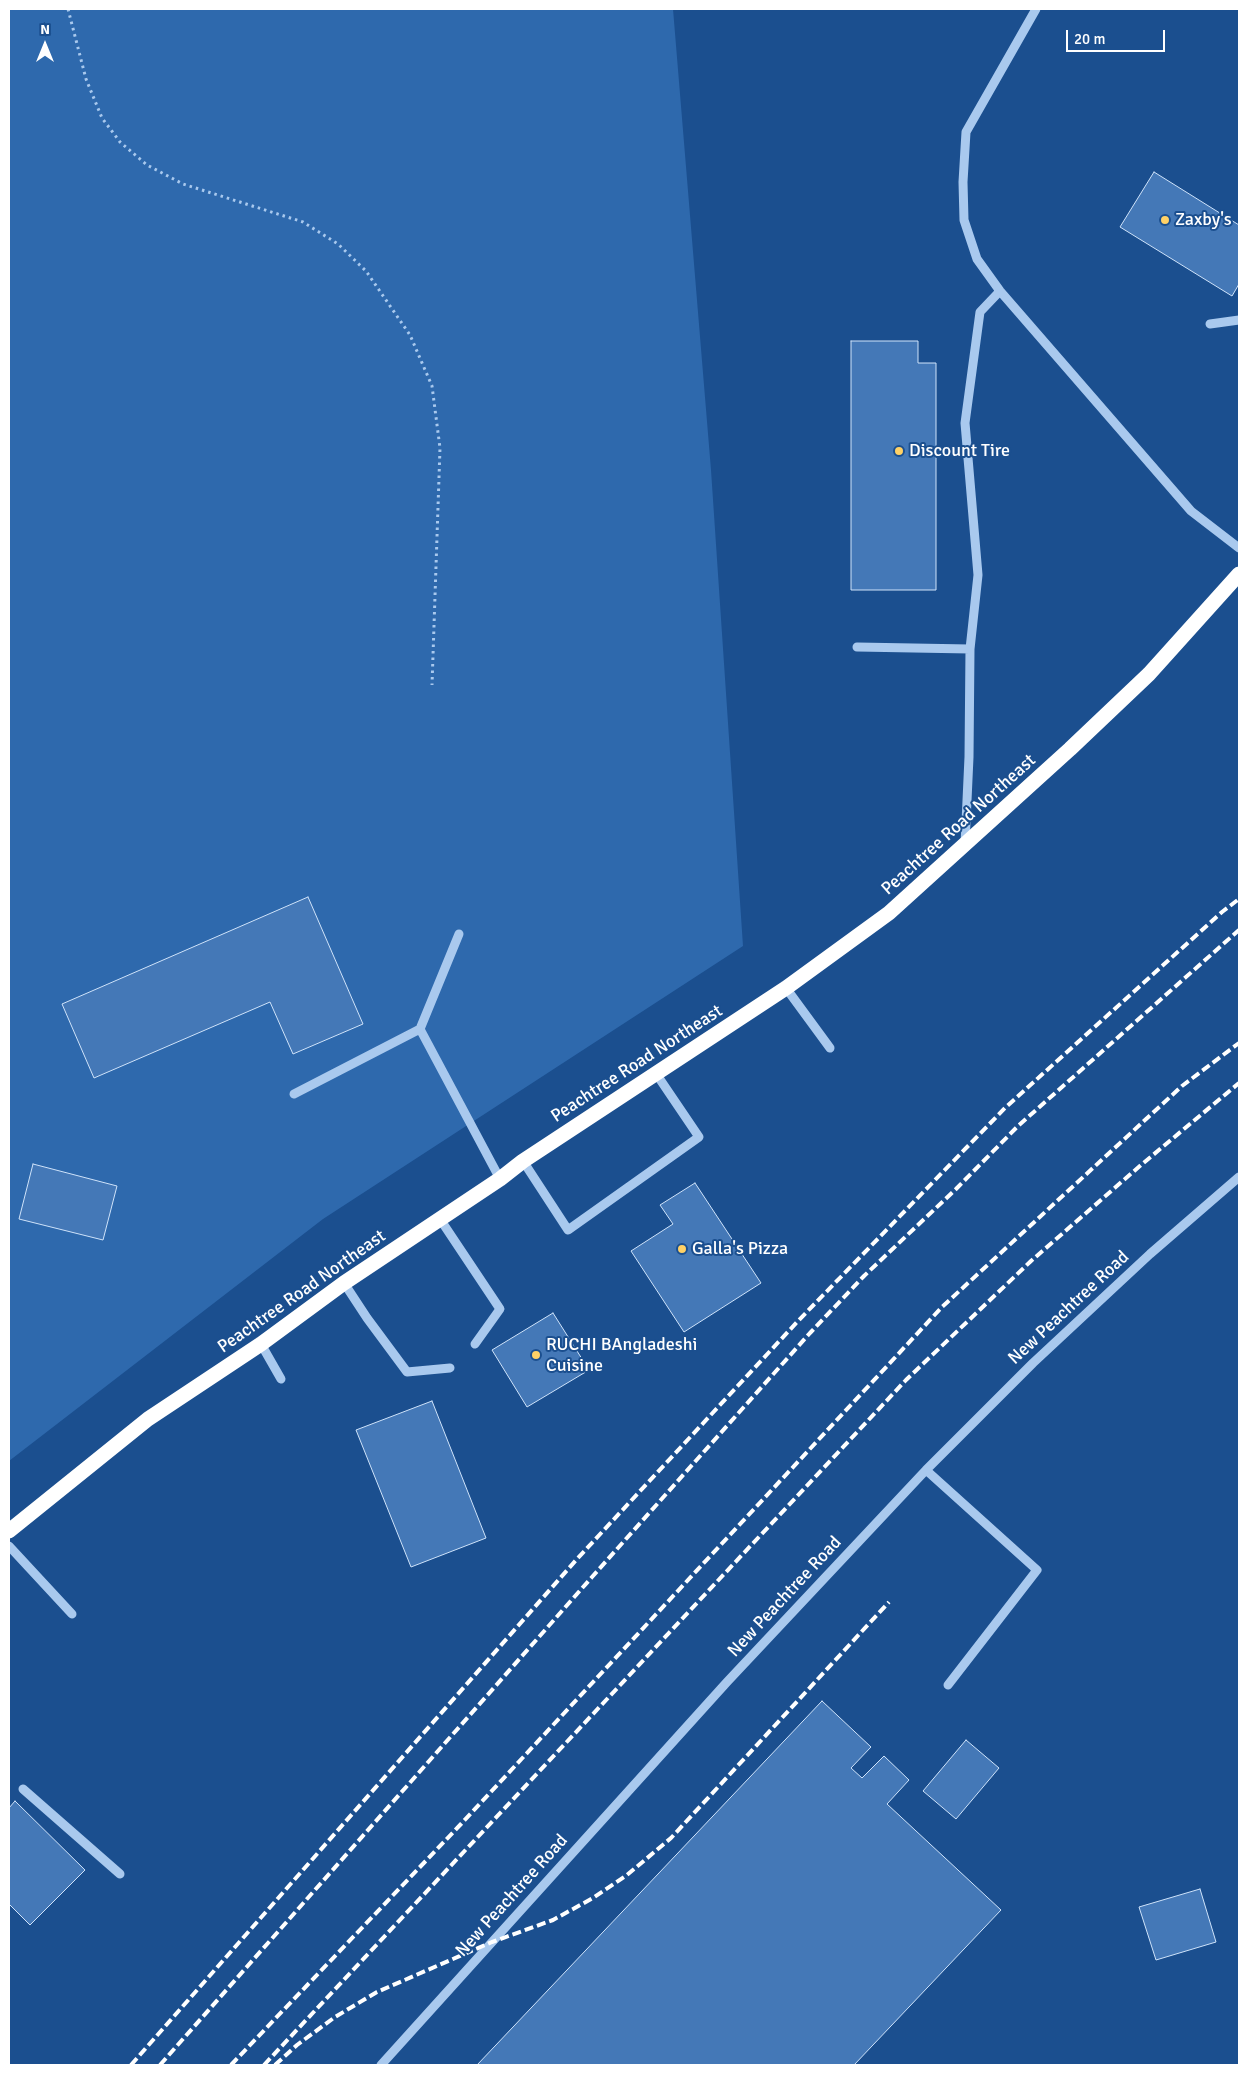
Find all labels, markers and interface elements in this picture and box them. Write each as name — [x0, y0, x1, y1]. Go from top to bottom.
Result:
north arrow — [20, 20, 70, 70]
scale bar — [1068, 20, 1167, 52]
text: N — [40, 21, 50, 38]
text: 20 m — [1074, 30, 1105, 48]
place label: Zaxby's — [1175, 209, 1232, 231]
marker: Zaxby's — [1159, 214, 1171, 226]
place label: Discount Tire — [909, 440, 1010, 462]
marker: Discount Tire — [893, 445, 905, 457]
street label: Peachtree Road Northeast — [877, 750, 1041, 900]
street label: Peachtree Road Northeast — [547, 1000, 727, 1128]
street label: Peachtree Road Northeast — [214, 1226, 390, 1358]
place label: Galla's Pizza — [692, 1238, 788, 1260]
marker: Galla's Pizza — [676, 1243, 688, 1255]
street label: New Peachtree Road — [1004, 1247, 1134, 1369]
place label: RUCHI BAngladeshi Cuisine — [546, 1334, 697, 1376]
marker: RUCHI BAngladeshi Cuisine — [530, 1349, 542, 1361]
street label: New Peachtree Road — [724, 1532, 846, 1662]
street label: New Peachtree Road — [451, 1830, 573, 1962]

